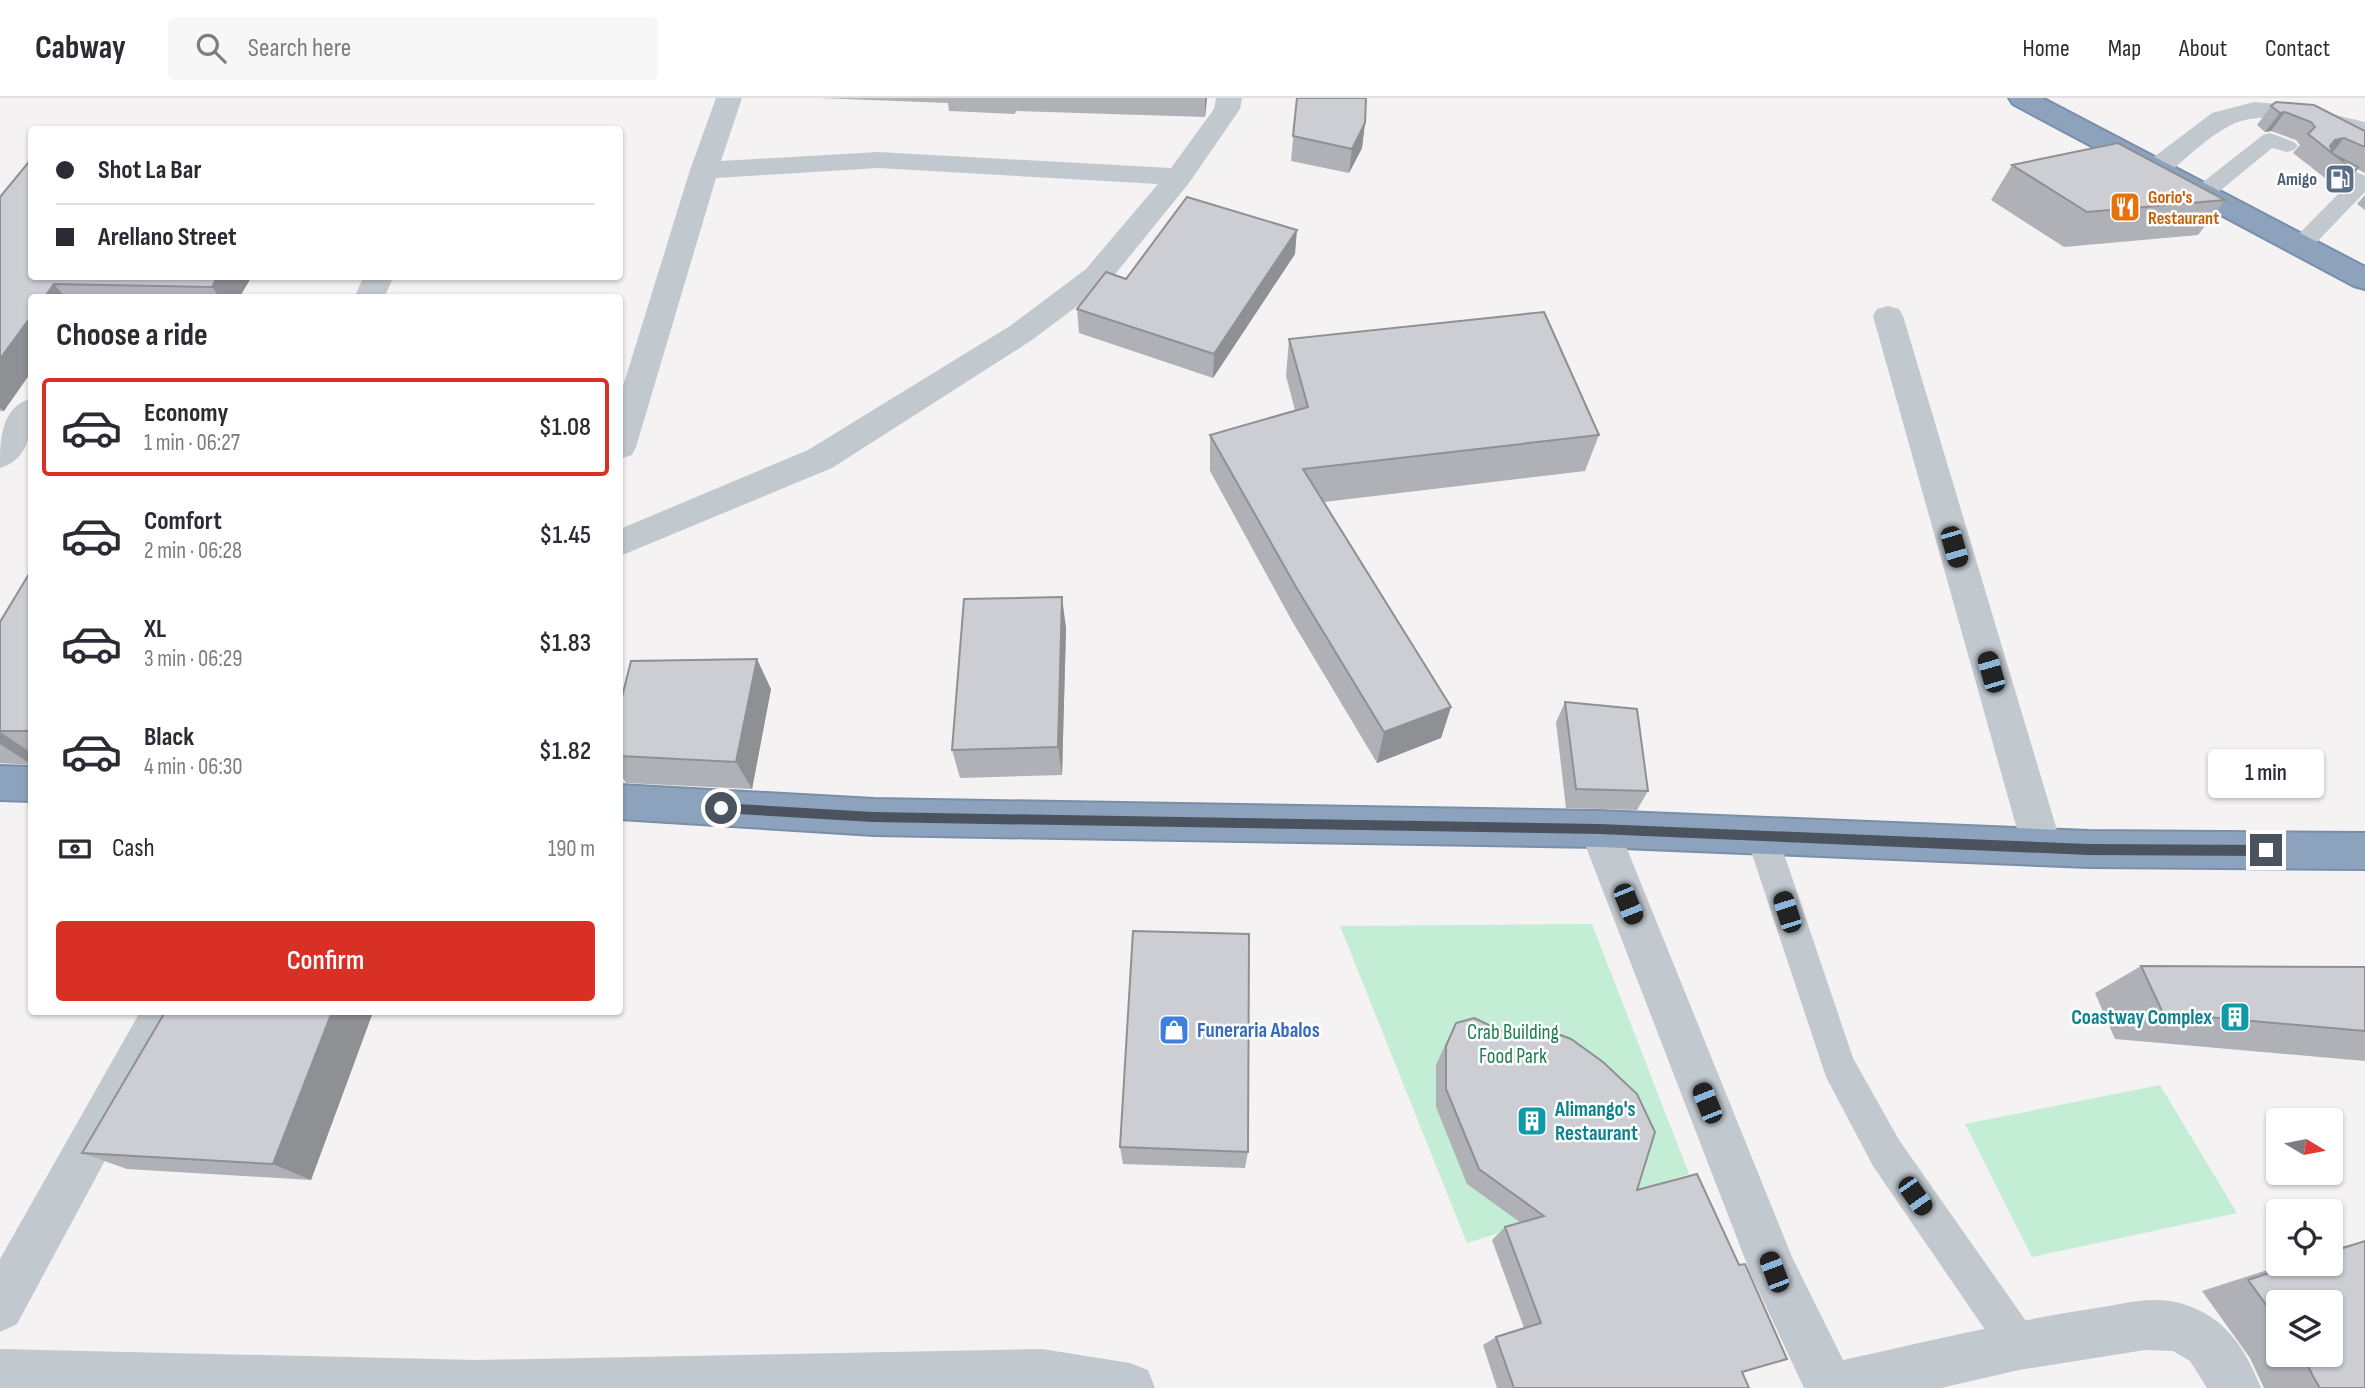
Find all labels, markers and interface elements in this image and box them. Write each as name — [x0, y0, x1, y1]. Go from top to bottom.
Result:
search box — [168, 17, 658, 80]
text: Cabway — [35, 28, 126, 68]
icon: search — [192, 29, 230, 67]
text: Search here — [248, 33, 351, 64]
text: Home — [2022, 34, 2070, 63]
text: Map — [2108, 34, 2141, 63]
text: About — [2179, 34, 2227, 63]
text: Contact — [2265, 34, 2330, 63]
text: Shot La Bar — [98, 155, 202, 186]
fuel station icon: Amigo — [2323, 162, 2357, 196]
place label: Amigo — [2276, 169, 2317, 190]
place label: Gorio's Restaurant — [2148, 187, 2219, 229]
restaurant icon: Gorio's Restaurant — [2108, 190, 2142, 224]
text: Arellano Street — [98, 222, 237, 253]
text: Choose a ride — [56, 316, 208, 355]
icon: car — [60, 396, 123, 459]
text: Economy — [144, 398, 228, 429]
text: $1.08 — [539, 412, 591, 443]
text: 1 min · 06:27 — [144, 429, 240, 457]
icon: car — [60, 504, 123, 567]
text: Comfort — [144, 506, 222, 537]
text: $1.45 — [539, 520, 591, 551]
car — [1939, 524, 1970, 570]
text: 2 min · 06:28 — [144, 537, 242, 565]
icon: car — [60, 612, 123, 675]
text: XL — [144, 614, 166, 645]
text: $1.83 — [539, 628, 591, 659]
text: 3 min · 06:29 — [144, 645, 242, 673]
car — [1976, 649, 2007, 695]
icon: car — [60, 720, 123, 783]
text: Black — [144, 722, 194, 753]
text: $1.82 — [539, 736, 591, 767]
callout: 1 min — [2208, 748, 2324, 798]
text: 4 min · 06:30 — [144, 753, 243, 781]
text: 1 min — [2245, 759, 2287, 787]
route start — [705, 792, 737, 824]
icon: cash — [56, 830, 94, 868]
text: Cash — [112, 833, 155, 864]
route end — [2250, 834, 2282, 866]
text: 190 m — [548, 835, 595, 863]
car — [1611, 881, 1646, 927]
car — [1771, 889, 1804, 935]
button: Confirm — [56, 921, 595, 1001]
building icon: Coastway Complex — [2218, 1000, 2252, 1034]
place label: Coastway Complex — [2071, 1005, 2212, 1030]
shop icon: Funeraria Abalos — [1157, 1013, 1191, 1047]
place label: Funeraria Abalos — [1197, 1018, 1320, 1043]
park label: Crab Building Food Park — [1467, 1020, 1559, 1069]
car — [1690, 1080, 1725, 1126]
place label: Alimango's Restaurant — [1554, 1097, 1638, 1146]
building icon: Alimango's Restaurant — [1515, 1104, 1549, 1138]
north arrow — [2266, 1108, 2343, 1185]
map controls — [2266, 1108, 2343, 1367]
car — [1895, 1173, 1936, 1219]
button: locate — [2266, 1199, 2343, 1276]
car — [1757, 1249, 1792, 1295]
button: layers — [2266, 1290, 2343, 1367]

